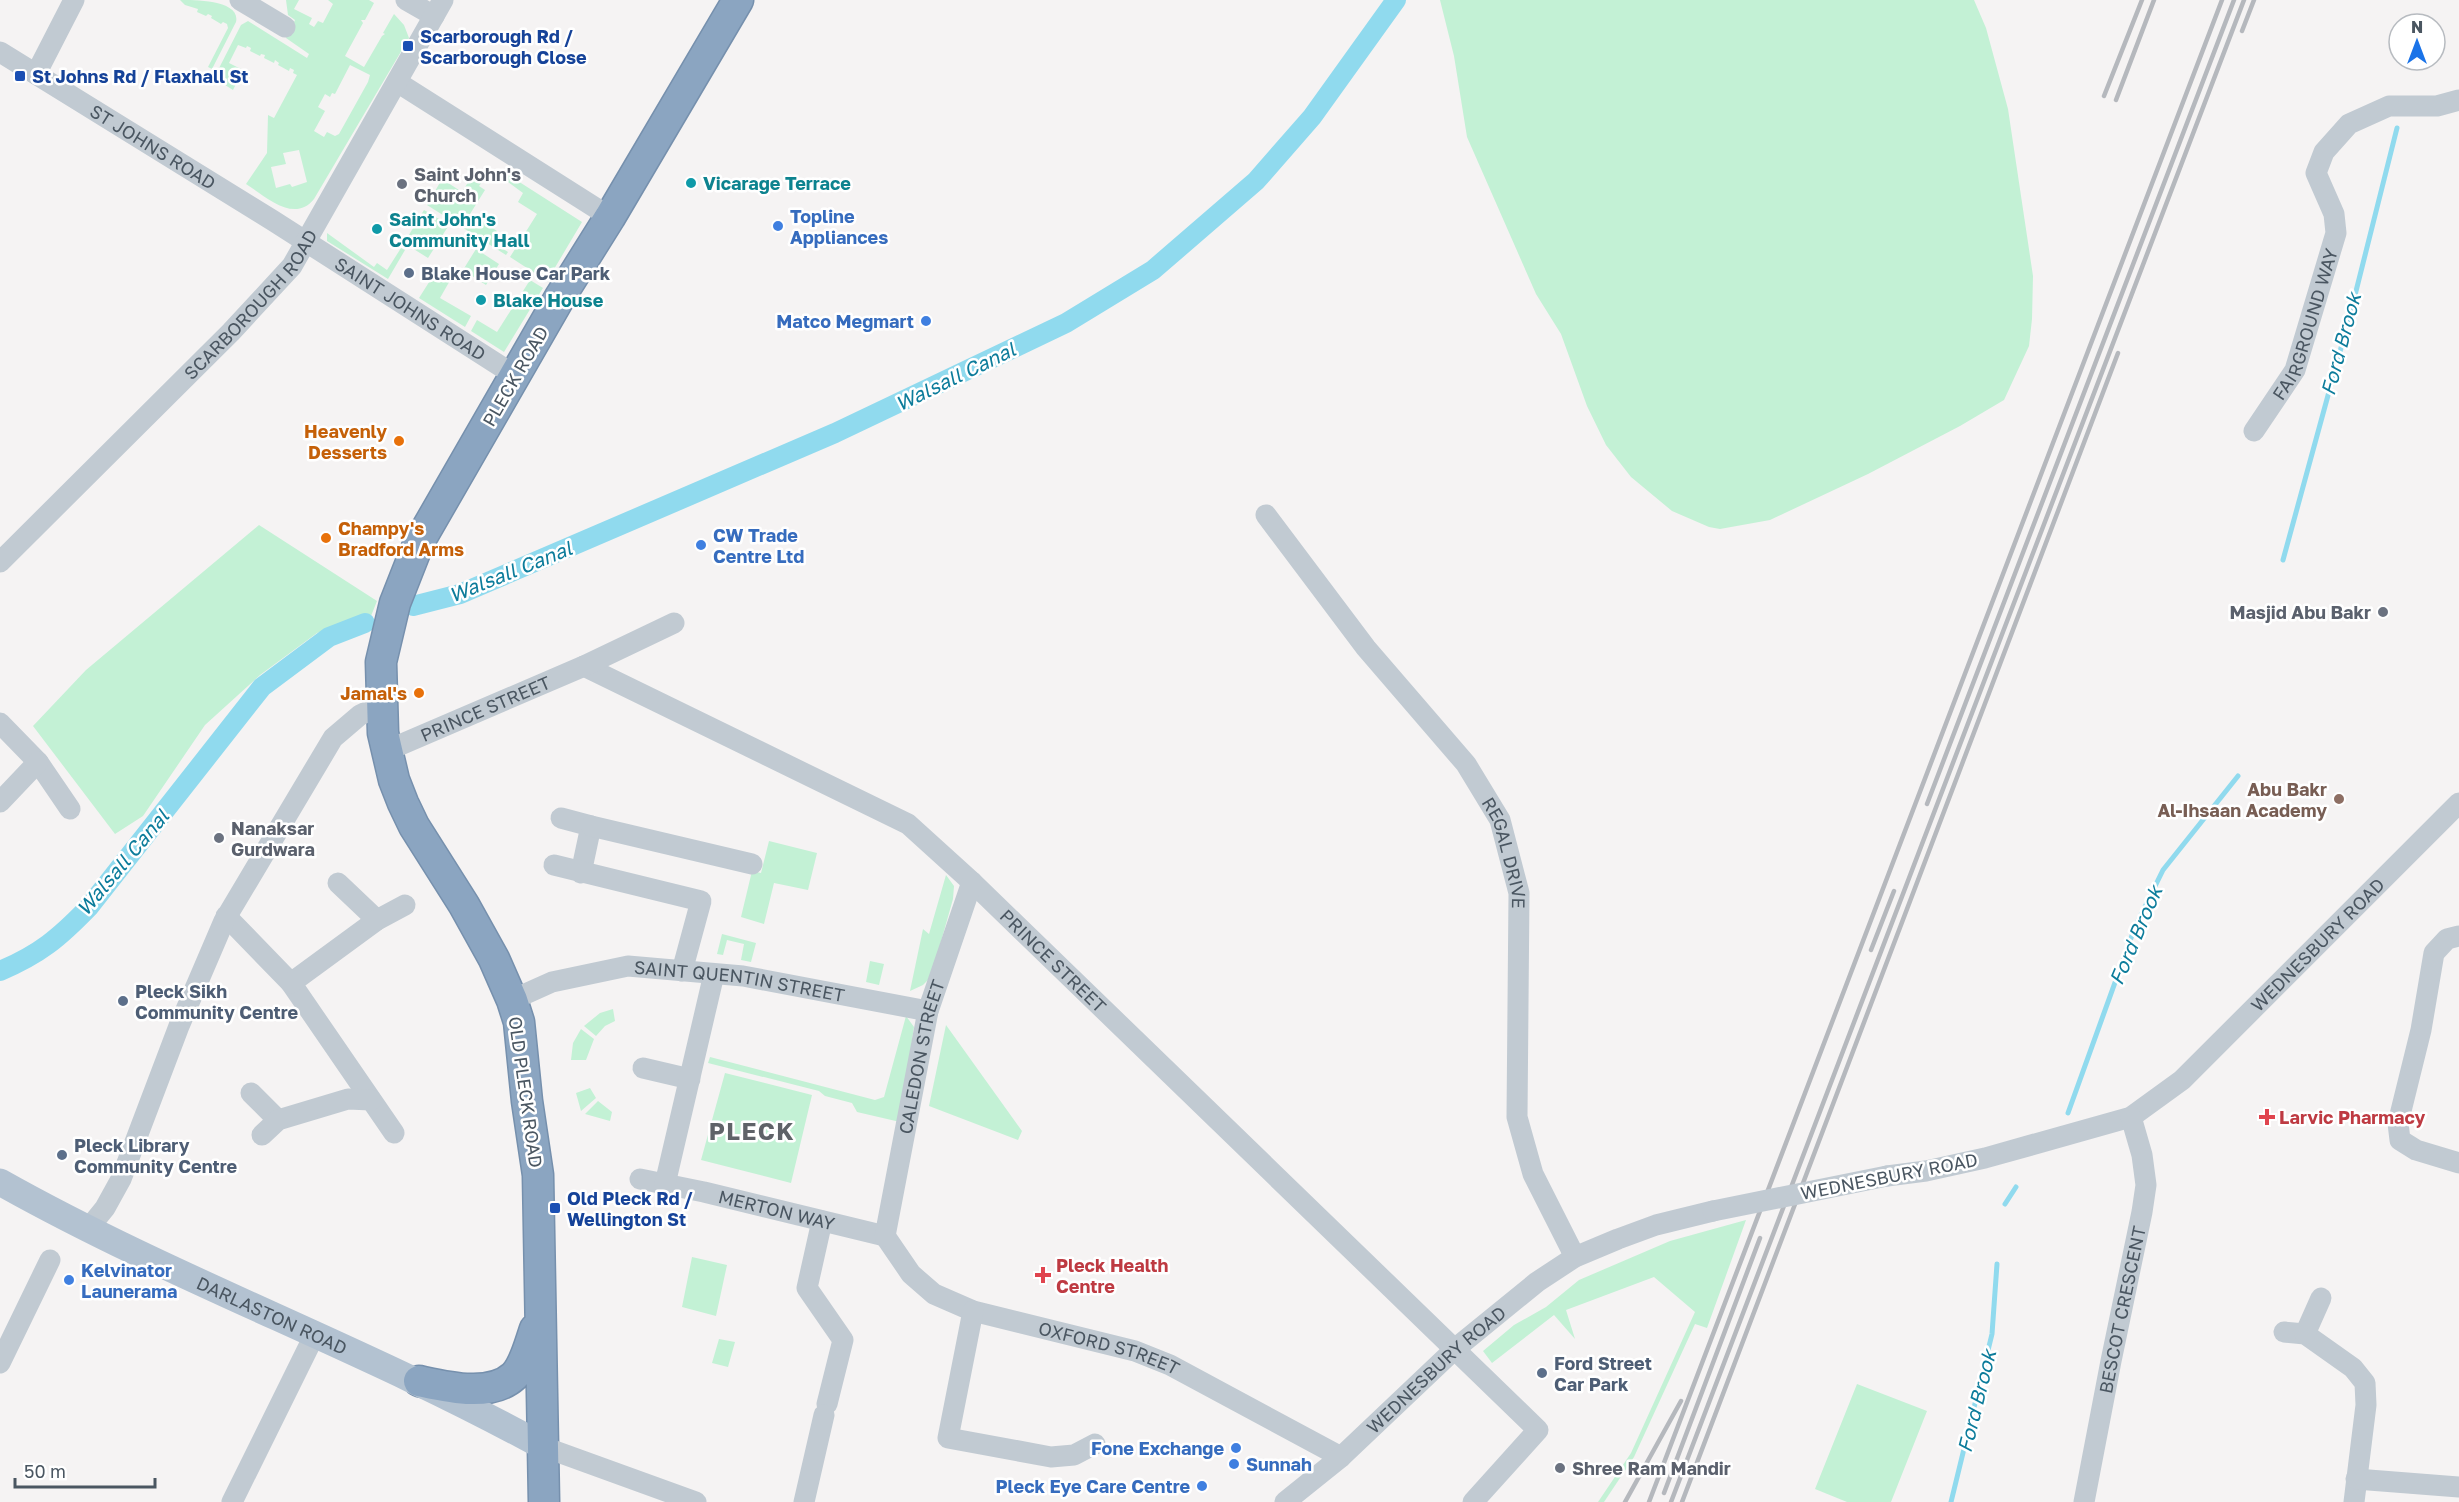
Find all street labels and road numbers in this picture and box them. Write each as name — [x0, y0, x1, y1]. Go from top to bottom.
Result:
street label: ST JOHNS ROAD — [86, 99, 220, 194]
street label: SCARBOROUGH ROAD — [179, 225, 322, 384]
street label: FAIRGROUND WAY — [2267, 245, 2342, 404]
street label: SAINT JOHNS ROAD — [331, 252, 490, 365]
street label: PLECK ROAD — [477, 322, 553, 430]
street label: PRINCE STREET — [417, 671, 554, 746]
street label: REGAL DRIVE — [1478, 793, 1531, 909]
street label: WEDNESBURY ROAD — [2246, 873, 2389, 1016]
street label: PRINCE STREET — [996, 904, 1111, 1017]
street label: SAINT QUENTIN STREET — [633, 956, 847, 1006]
street label: CALEDON STREET — [894, 977, 949, 1136]
street label: OLD PLECK ROAD — [504, 1015, 548, 1169]
street label: WEDNESBURY ROAD — [1799, 1148, 1979, 1204]
street label: MERTON WAY — [716, 1185, 837, 1234]
street label: BESCOT CRESCENT — [2094, 1224, 2150, 1395]
street label: DARLASTON ROAD — [193, 1271, 351, 1359]
street label: WEDNESBURY ROAD — [1362, 1301, 1510, 1438]
street label: OXFORD STREET — [1036, 1317, 1184, 1379]

